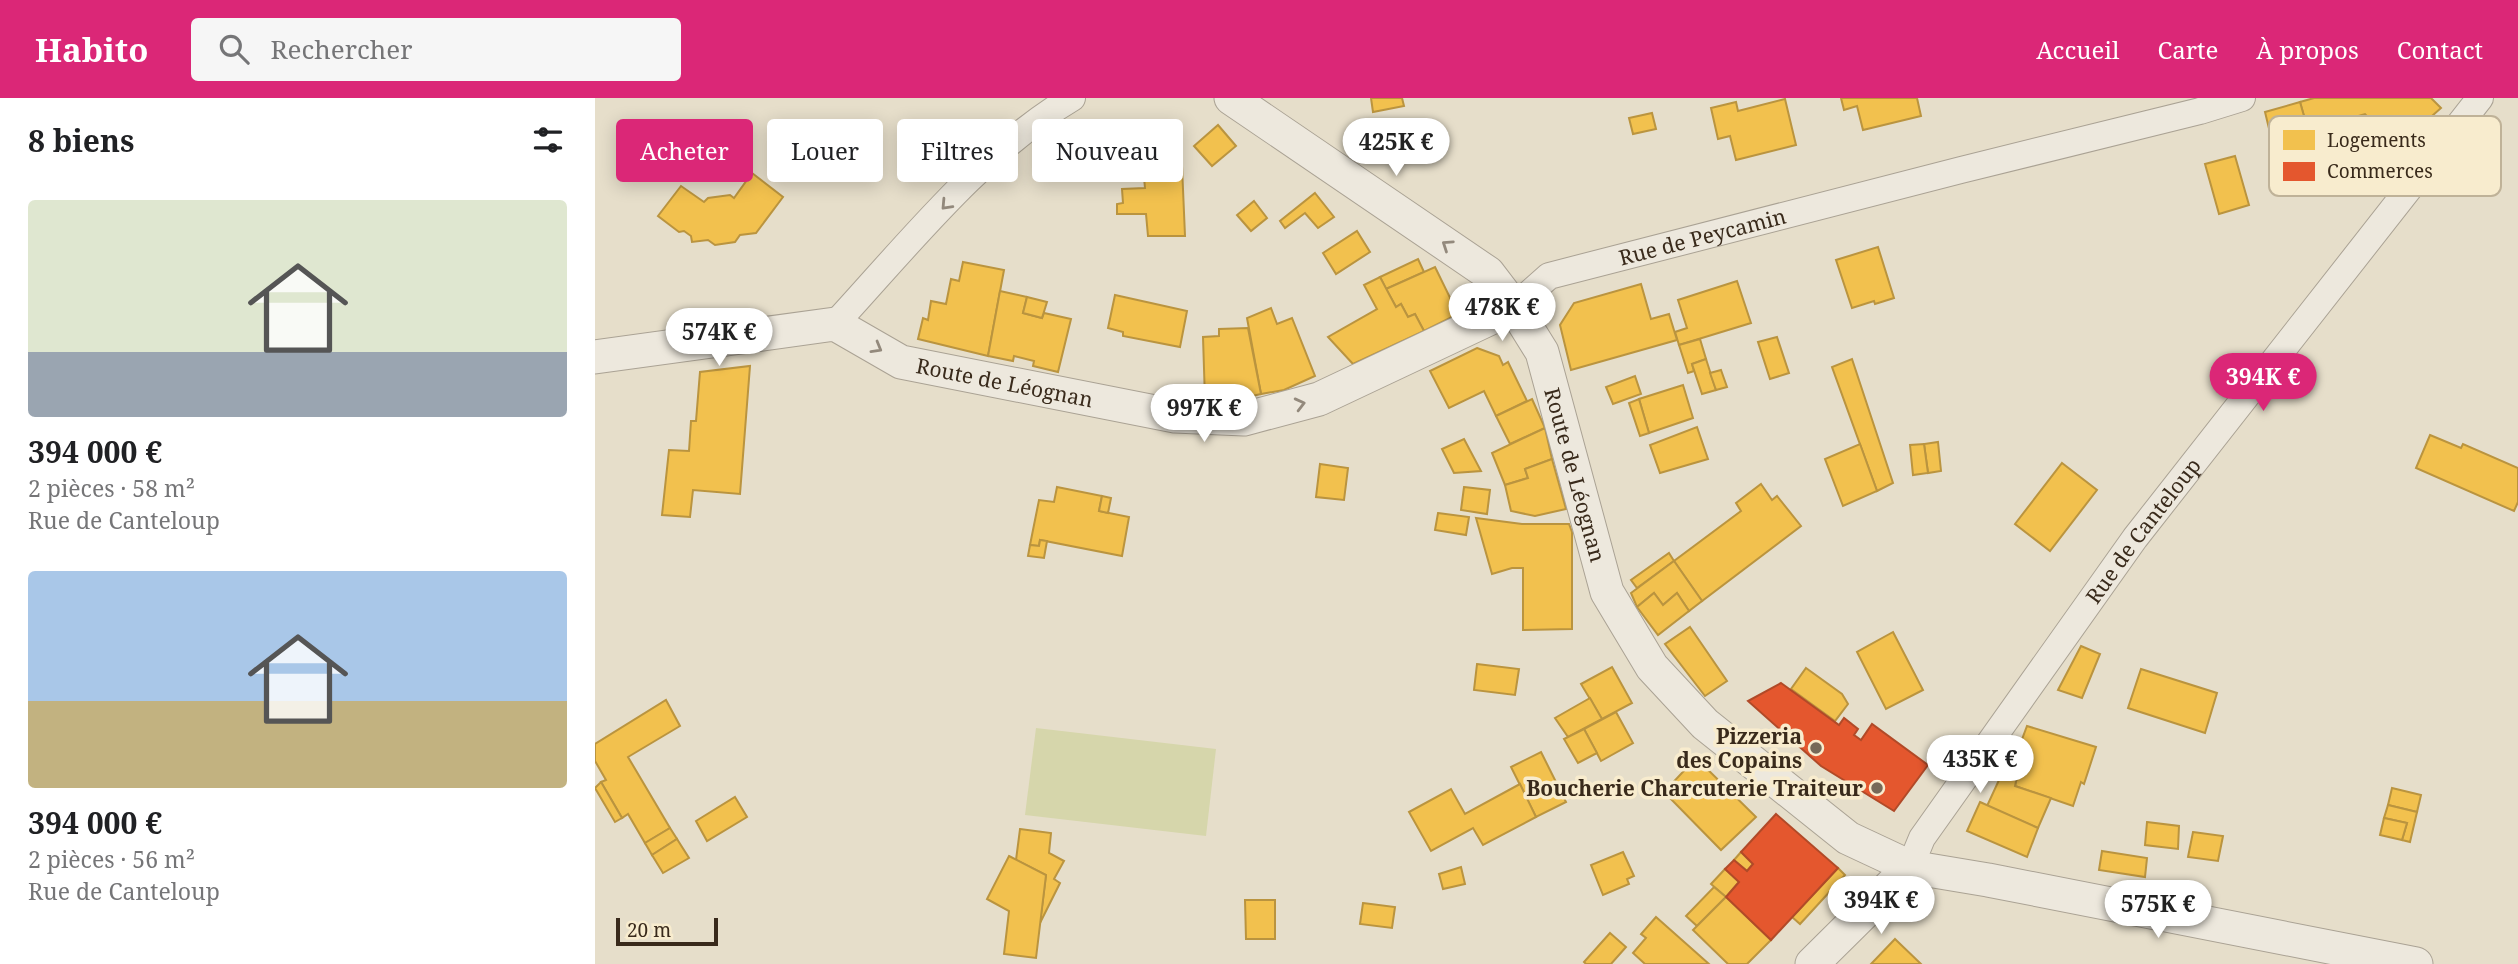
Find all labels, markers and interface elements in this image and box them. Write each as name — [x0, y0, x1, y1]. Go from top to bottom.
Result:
search box — [191, 18, 681, 81]
text: Habito — [35, 27, 149, 72]
icon: search — [215, 30, 253, 68]
text: Rechercher — [271, 31, 412, 67]
text: Accueil — [2036, 33, 2119, 66]
text: Carte — [2157, 33, 2218, 66]
text: À propos — [2256, 33, 2359, 66]
text: Contact — [2397, 33, 2483, 66]
legend — [2269, 116, 2501, 196]
pin: 425K € — [1339, 118, 1453, 178]
chip: Acheter — [616, 119, 753, 182]
chip: Louer — [767, 119, 883, 182]
chip: Filtres — [897, 119, 1018, 182]
chip: Nouveau — [1032, 119, 1183, 182]
text: 8 biens — [28, 120, 134, 161]
icon: filters — [529, 121, 567, 159]
text: 425K € — [1359, 125, 1433, 157]
text: Logements — [2327, 127, 2426, 153]
text: Commerces — [2327, 158, 2433, 184]
one-way arrow — [941, 197, 954, 210]
street label: Rue de Peycamin — [1616, 202, 1789, 272]
one-way arrow — [1442, 241, 1455, 253]
icon: home — [235, 245, 361, 371]
pin: 478K € — [1445, 284, 1559, 343]
text: 478K € — [1465, 290, 1539, 322]
pin: 574K € — [662, 308, 776, 368]
text: 574K € — [682, 315, 756, 347]
one-way arrow — [869, 340, 882, 353]
street label: Route de Léognan — [914, 351, 1095, 414]
pin: 394K € — [2206, 354, 2320, 413]
text: 394K € — [2226, 360, 2300, 392]
pin: 997K € — [1147, 384, 1261, 444]
street label: Route de Léognan — [1538, 384, 1612, 565]
text: 997K € — [1167, 391, 1241, 423]
one-way arrow — [1294, 398, 1306, 412]
text: 394 000 € — [28, 431, 162, 472]
street label: Rue de Canteloup — [2079, 452, 2207, 609]
text: 2 pièces · 58 m² — [28, 472, 195, 504]
text: Rue de Canteloup — [28, 504, 220, 536]
icon: home — [235, 616, 361, 742]
place label: Pizzeria des Copains — [1676, 722, 1802, 774]
pin: 435K € — [1923, 736, 2037, 795]
marker: Pizzeria des Copains — [1808, 740, 1824, 756]
text: 435K € — [1943, 742, 2017, 774]
place label: Boucherie Charcuterie Traiteur — [1526, 774, 1863, 802]
marker: Boucherie Charcuterie Traiteur — [1869, 780, 1885, 796]
text: 394 000 € — [28, 802, 162, 843]
text: 2 pièces · 56 m² — [28, 843, 195, 875]
text: Rue de Canteloup — [28, 875, 220, 907]
pin: 394K € — [1824, 876, 1938, 936]
pin: 575K € — [2101, 880, 2215, 940]
text: 394K € — [1844, 883, 1918, 915]
text: 575K € — [2121, 887, 2195, 919]
scale bar — [616, 915, 717, 947]
text: 20 m — [627, 917, 671, 943]

